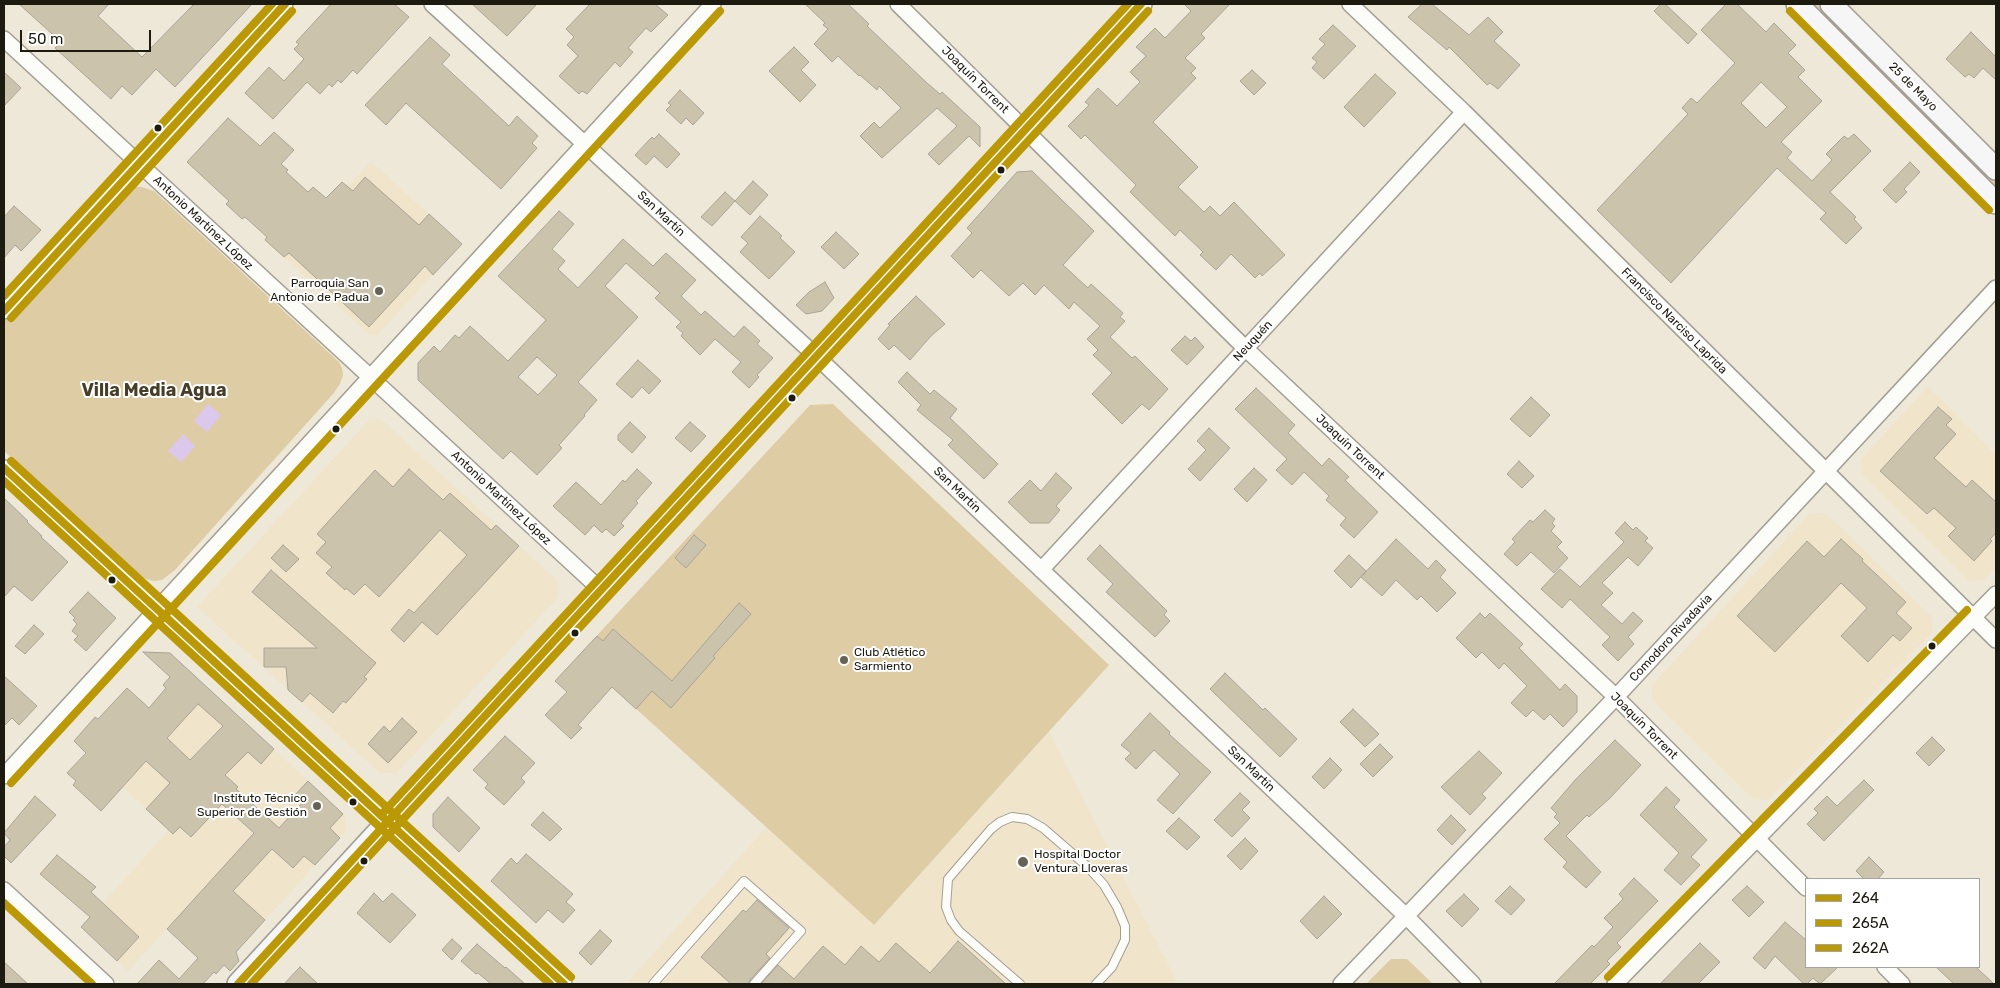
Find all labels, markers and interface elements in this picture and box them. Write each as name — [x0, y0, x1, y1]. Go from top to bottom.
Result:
scale bar — [22, 20, 154, 52]
text: 50 m — [28, 30, 63, 48]
street label: Joaquín Torrent — [938, 43, 1012, 117]
street label: 25 de Mayo — [1886, 60, 1940, 114]
unlabelled marker — [153, 123, 163, 133]
unlabelled marker — [996, 165, 1006, 175]
street label: Antonio Martínez López — [150, 173, 256, 273]
street label: San Martín — [634, 188, 688, 240]
street label: Francisco Narciso Laprida — [1618, 265, 1730, 377]
place label: Parroquia San Antonio de Padua — [270, 277, 369, 305]
marker: Parroquia San Antonio de Padua — [373, 285, 385, 297]
street label: Neuquén — [1230, 318, 1276, 364]
district label: Villa Media Agua — [81, 380, 227, 402]
unlabelled marker — [787, 393, 797, 403]
street label: Joaquín Torrent — [1313, 411, 1387, 483]
unlabelled marker — [331, 424, 341, 434]
street label: Antonio Martínez López — [448, 448, 554, 548]
street label: San Martín — [930, 464, 984, 516]
unlabelled marker — [107, 575, 117, 585]
street label: Comodoro Rivadavia — [1627, 591, 1715, 685]
unlabelled marker — [570, 628, 580, 638]
unlabelled marker — [1927, 641, 1937, 651]
place label: Club Atlético Sarmiento — [854, 646, 925, 674]
marker: Club Atlético Sarmiento — [838, 654, 850, 666]
street label: Joaquín Torrent — [1607, 689, 1681, 763]
street label: San Martín — [1224, 743, 1278, 795]
place label: Instituto Técnico Superior de Gestión — [197, 792, 307, 820]
unlabelled marker — [348, 797, 358, 807]
marker: Instituto Técnico Superior de Gestión — [311, 800, 323, 812]
place label: Hospital Doctor Ventura Lloveras — [1034, 848, 1128, 876]
marker: Hospital Doctor Ventura Lloveras — [1016, 855, 1030, 869]
unlabelled marker — [359, 856, 369, 866]
legend — [1805, 878, 1980, 968]
text: 264 — [1852, 889, 1879, 907]
text: 265A — [1852, 914, 1889, 932]
text: 262A — [1852, 939, 1889, 957]

